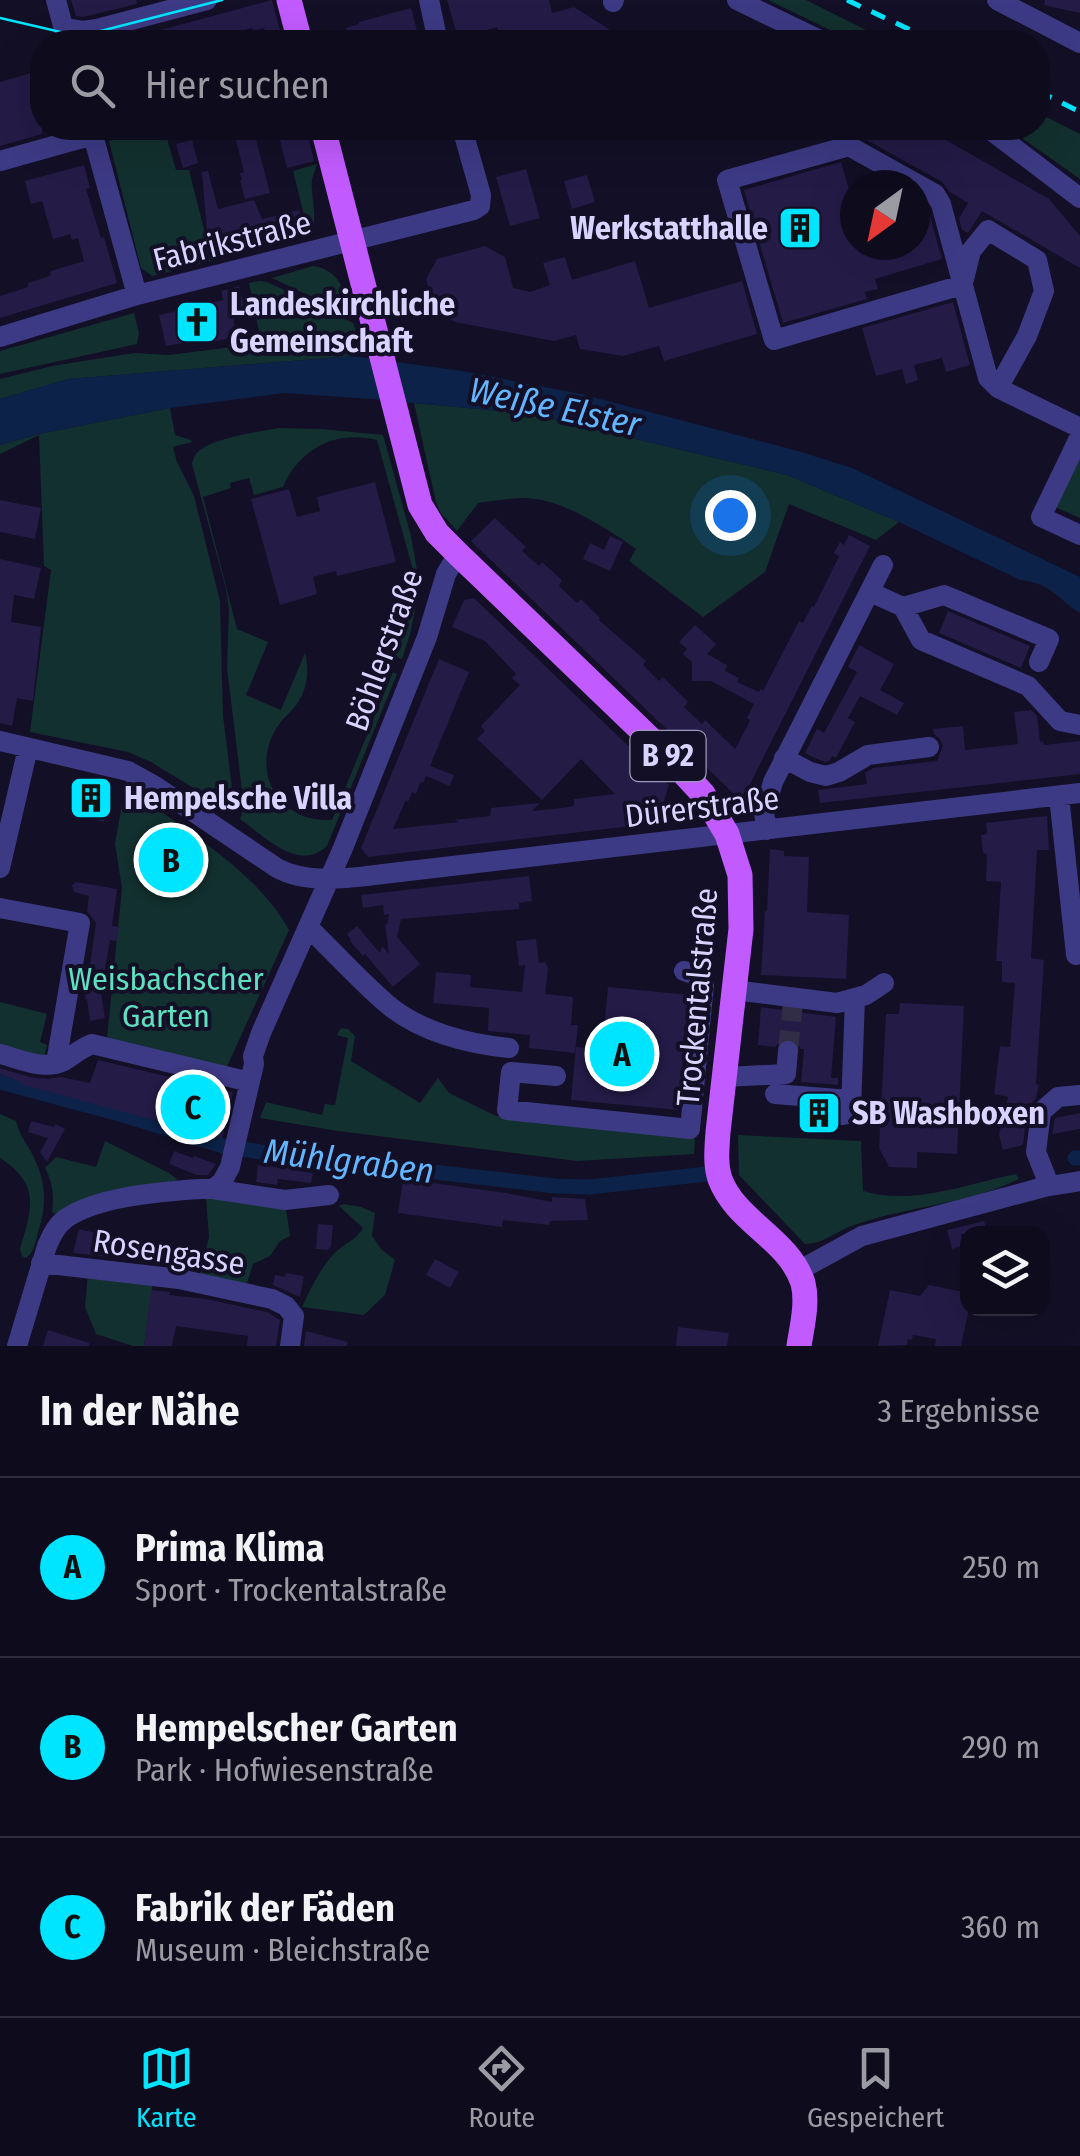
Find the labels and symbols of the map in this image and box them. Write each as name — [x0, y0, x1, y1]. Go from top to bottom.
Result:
north arrow — [840, 170, 930, 260]
street label: Fabrikstraße — [149, 203, 315, 279]
building icon: Werkstatthalle — [777, 205, 823, 251]
place label: Werkstatthalle — [570, 209, 768, 247]
place label: Landeskirchliche Gemeinschaft — [230, 285, 455, 360]
church icon: Landeskirchliche Gemeinschaft — [174, 299, 220, 345]
water label: Weiße Elster — [466, 368, 646, 446]
your location — [705, 490, 756, 541]
street label: Böhlerstraße — [337, 564, 431, 736]
road number: B 92 — [630, 731, 706, 781]
building icon: Hempelsche Villa — [68, 775, 114, 821]
place label: Hempelsche Villa — [124, 779, 352, 817]
street label: Dürerstraße — [623, 779, 781, 835]
pin: B — [138, 822, 204, 898]
street label: Trockentalstraße — [669, 886, 725, 1108]
park label: Weisbachscher Garten — [68, 960, 264, 1035]
pin: A — [590, 1016, 654, 1092]
pin: C — [160, 1070, 226, 1144]
building icon: SB Washboxen — [796, 1090, 842, 1136]
place label: SB Washboxen — [852, 1094, 1045, 1132]
water label: Mühlgraben — [262, 1130, 436, 1192]
street label: Rosengasse — [91, 1221, 247, 1283]

